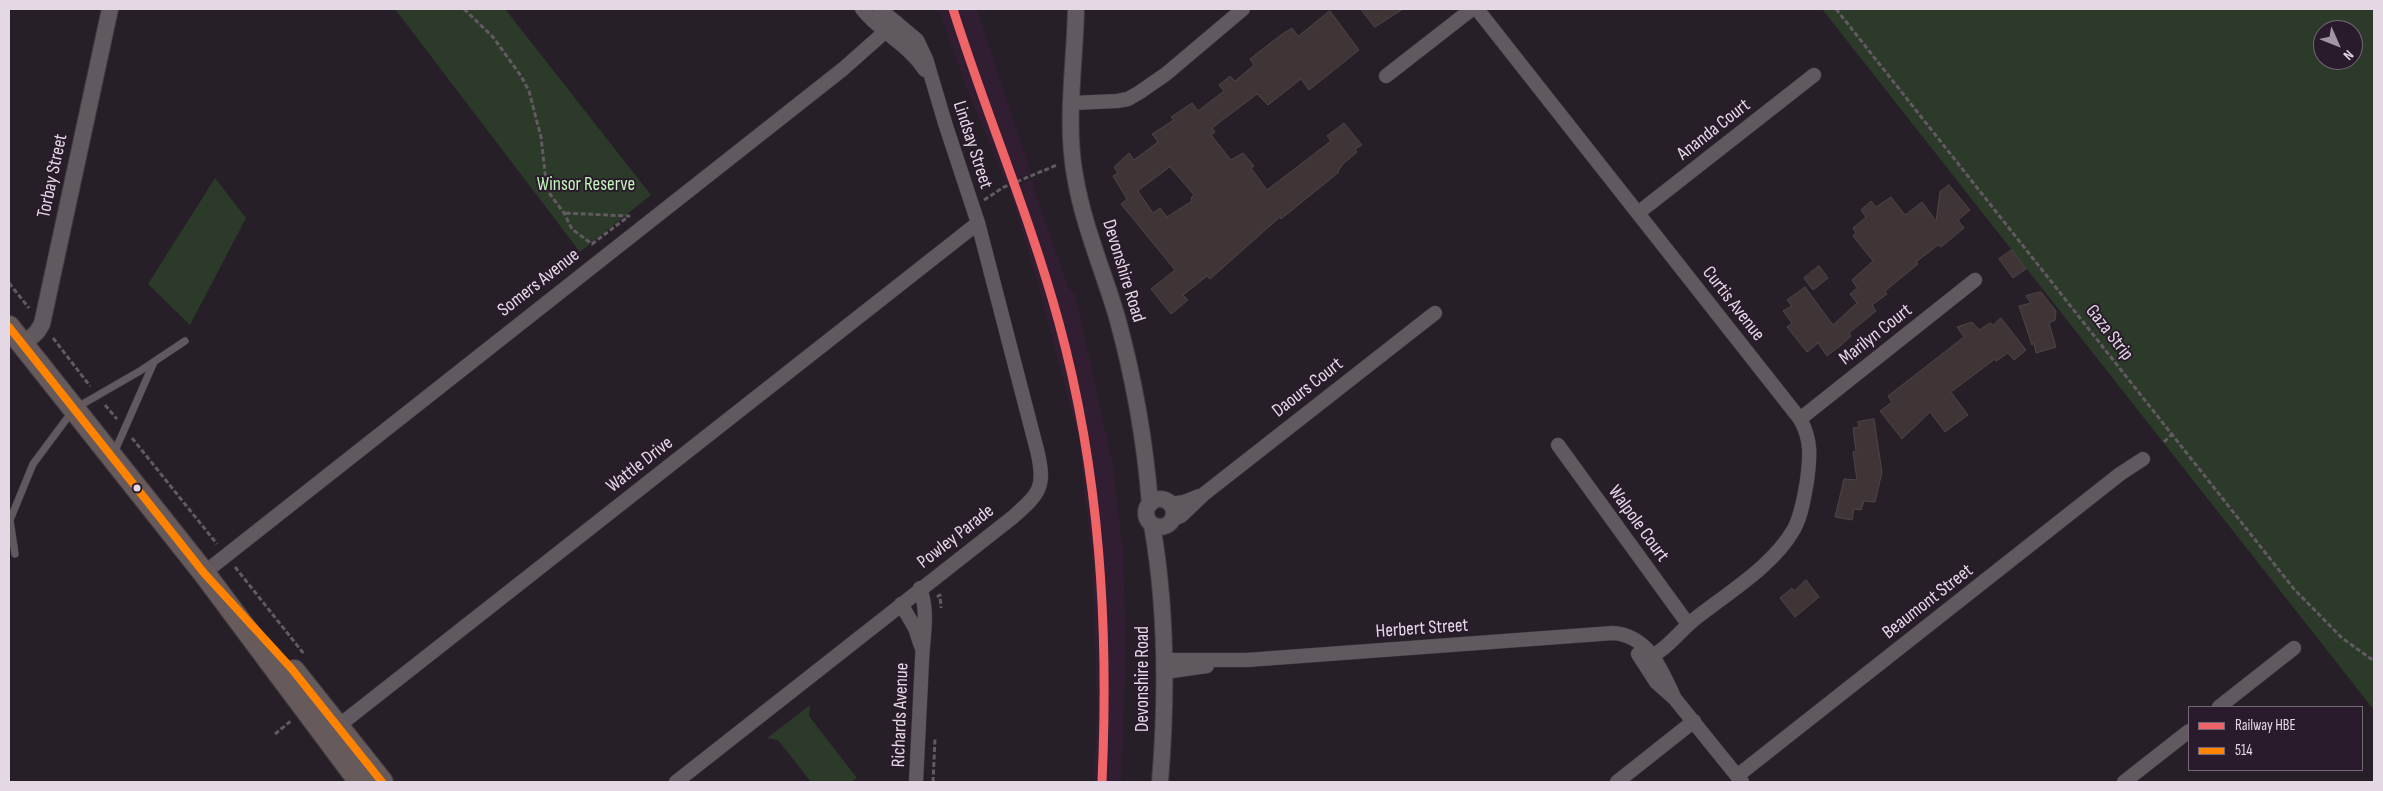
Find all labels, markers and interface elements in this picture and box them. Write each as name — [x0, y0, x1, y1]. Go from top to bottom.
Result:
north arrow — [2313, 20, 2363, 70]
text: N — [2340, 46, 2357, 64]
street label: Ananda Court — [1673, 94, 1755, 166]
street label: Lindsay Street — [947, 98, 997, 192]
street label: Torbay Street — [33, 132, 73, 220]
park label: Winsor Reserve — [537, 174, 635, 196]
street label: Devonshire Road — [1097, 217, 1149, 325]
street label: Somers Avenue — [494, 244, 584, 322]
street label: Curtis Avenue — [1697, 262, 1769, 346]
street label: Marilyn Court — [1835, 300, 1917, 370]
street label: Gaza Strip — [2080, 301, 2138, 365]
street label: Daours Court — [1268, 353, 1348, 423]
street label: Wattle Drive — [602, 432, 678, 498]
street label: Walpole Court — [1603, 481, 1673, 567]
unlabelled marker — [132, 483, 142, 493]
street label: Powley Parade — [913, 500, 999, 574]
street label: Beaumont Street — [1878, 560, 1978, 644]
street label: Herbert Street — [1375, 614, 1469, 644]
street label: Devonshire Road — [1132, 626, 1154, 732]
street label: Richards Avenue — [888, 662, 914, 768]
legend — [2188, 706, 2363, 771]
text: Railway HBE — [2235, 716, 2296, 735]
text: 514 — [2235, 741, 2253, 760]

